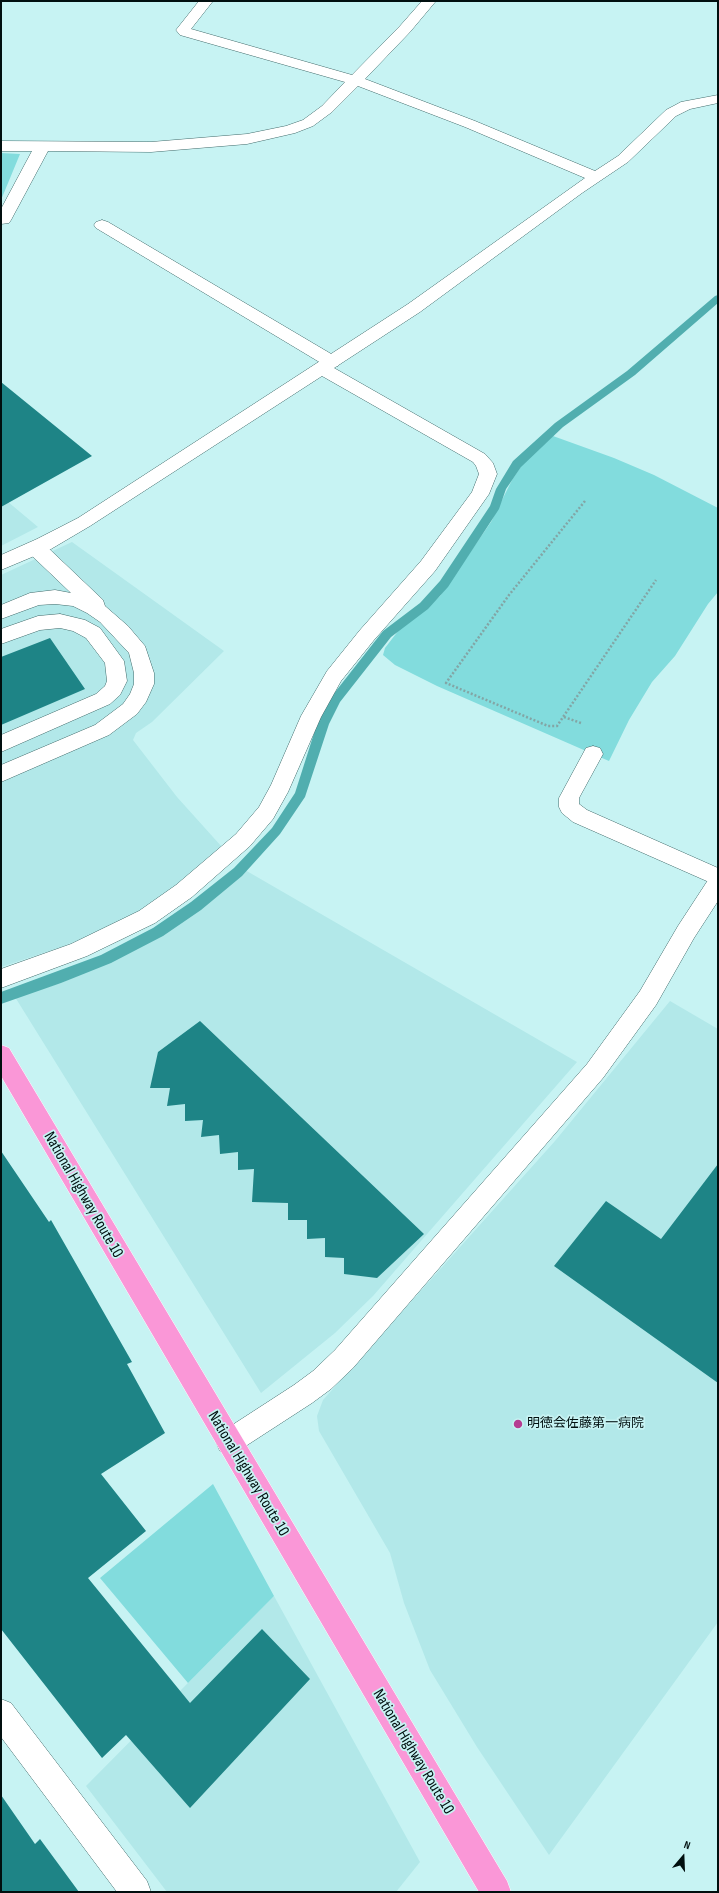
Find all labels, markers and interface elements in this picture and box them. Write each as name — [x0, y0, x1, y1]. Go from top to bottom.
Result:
street label: National Highway Route 10 — [39, 1129, 127, 1261]
street label: National Highway Route 10 — [203, 1408, 293, 1540]
place label: 明徳会佐藤第一病院 — [527, 1416, 644, 1432]
marker: 明徳会佐藤第一病院 — [512, 1418, 524, 1430]
street label: National Highway Route 10 — [368, 1686, 458, 1818]
north arrow — [663, 1837, 703, 1877]
text: N — [682, 1838, 692, 1852]

